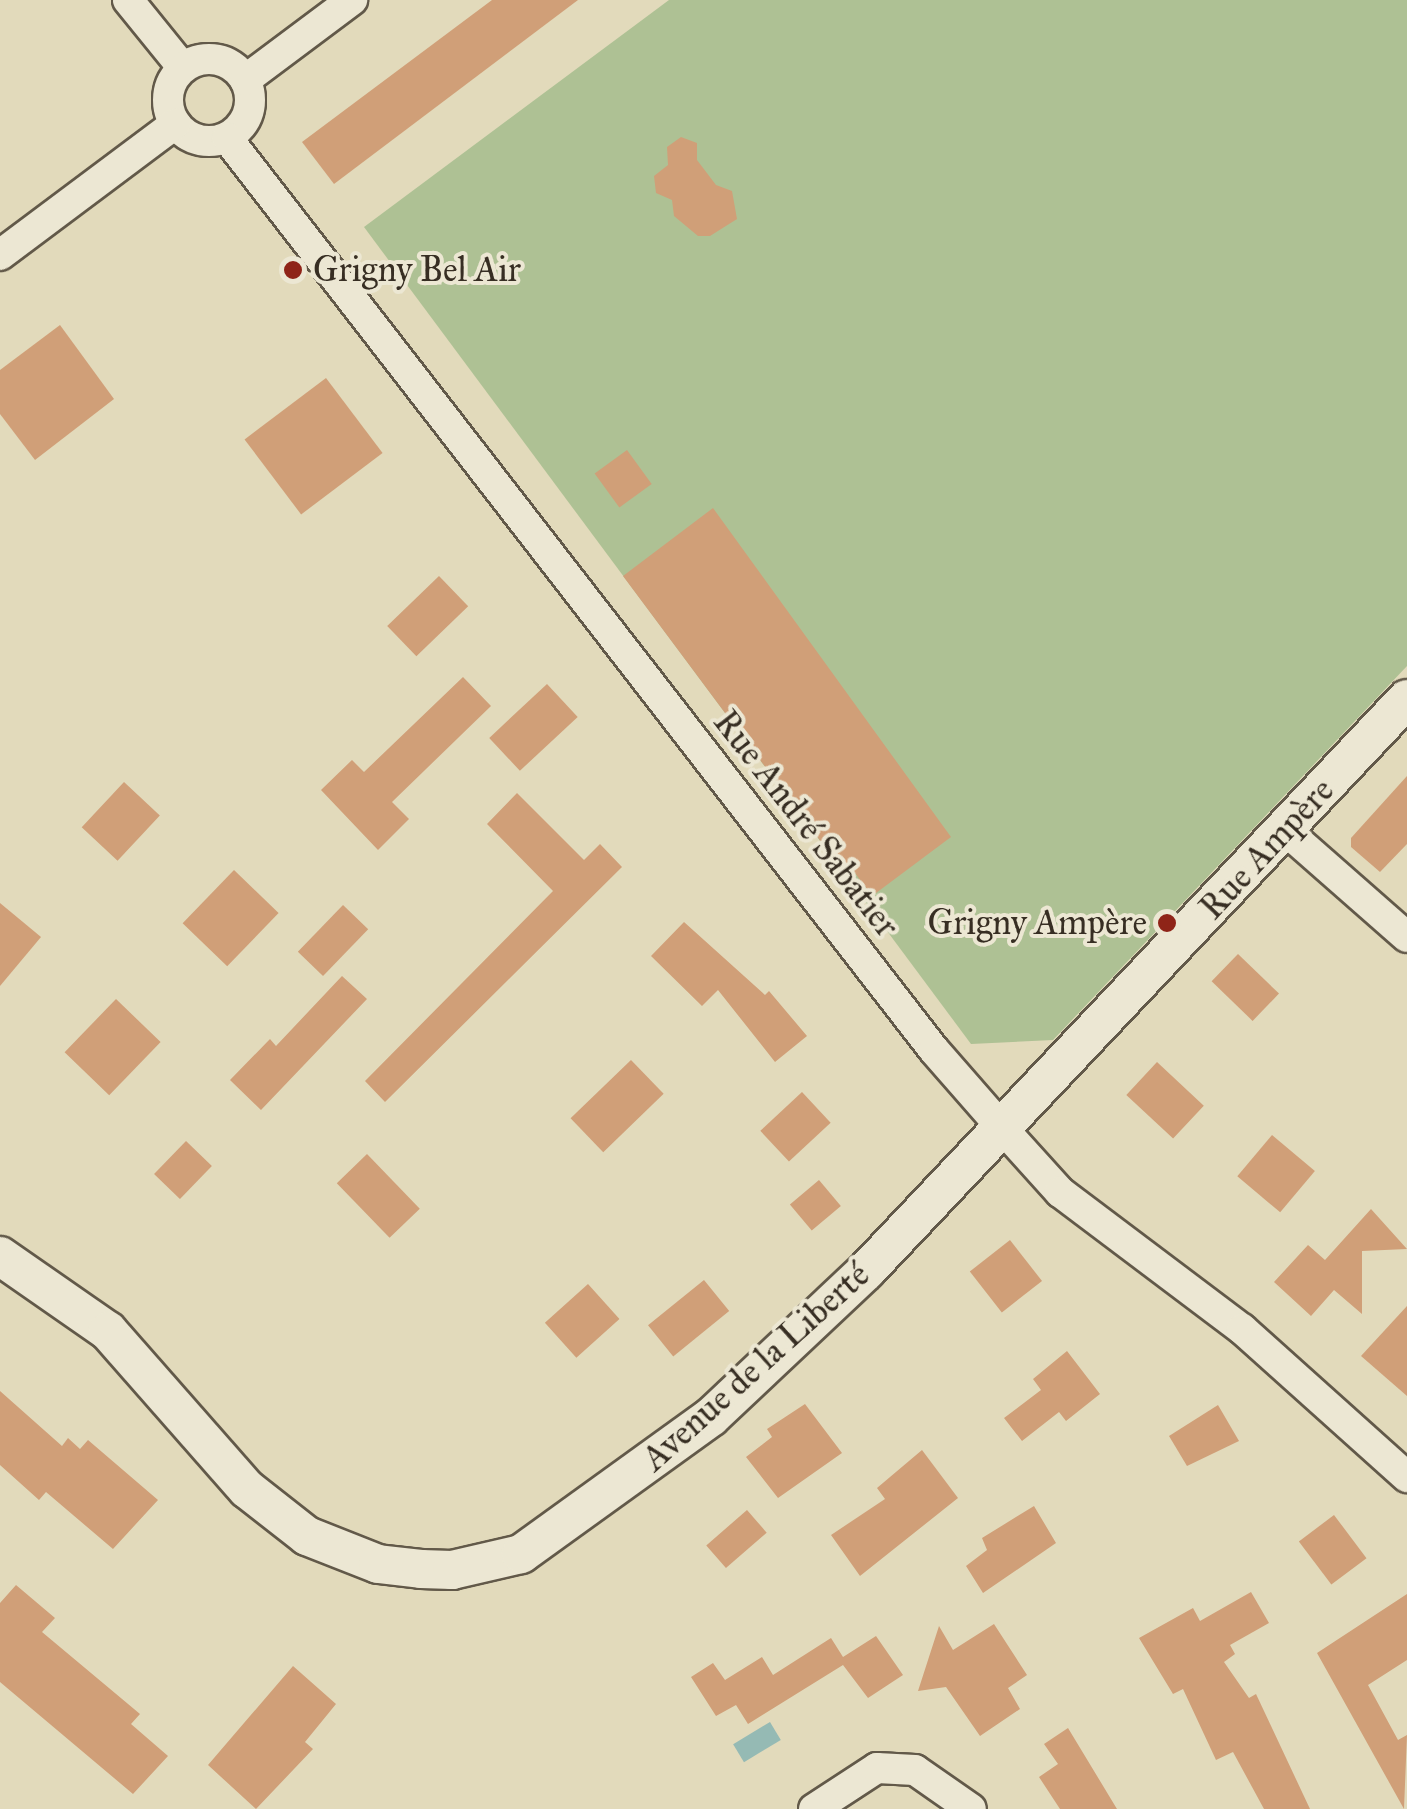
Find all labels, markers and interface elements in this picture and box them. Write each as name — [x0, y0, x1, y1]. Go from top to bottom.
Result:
place label: Grigny Bel Air — [313, 249, 521, 291]
marker: Grigny Bel Air — [282, 259, 304, 281]
street label: Rue André Sabatier — [704, 702, 908, 946]
street label: Rue Ampère — [1191, 770, 1343, 928]
place label: Grigny Ampère — [928, 902, 1147, 944]
marker: Grigny Ampère — [1156, 912, 1178, 934]
street label: Avenue de la Liberté — [634, 1254, 878, 1480]

